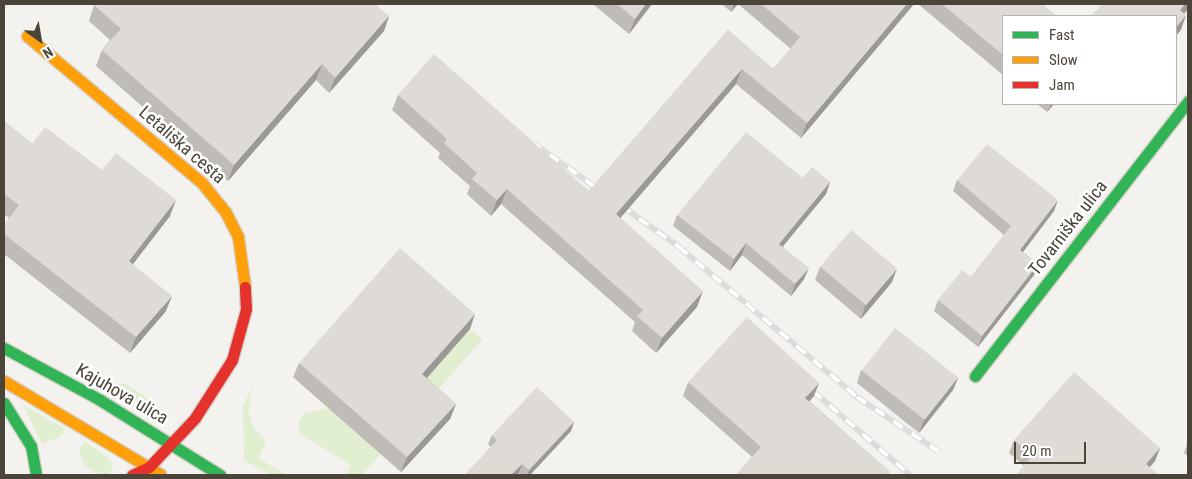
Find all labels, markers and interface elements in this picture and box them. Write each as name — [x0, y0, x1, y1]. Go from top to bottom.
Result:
north arrow — [15, 15, 65, 65]
legend — [1002, 15, 1177, 105]
text: Fast — [1049, 26, 1074, 44]
text: N — [40, 44, 56, 62]
text: Slow — [1049, 51, 1078, 69]
text: Jam — [1049, 76, 1075, 94]
street label: Letališka cesta — [134, 102, 230, 188]
street label: Tovarniška ulica — [1024, 176, 1112, 280]
street label: Kajuhova ulica — [72, 359, 172, 429]
scale bar — [1017, 432, 1090, 464]
text: 20 m — [1022, 442, 1052, 460]

